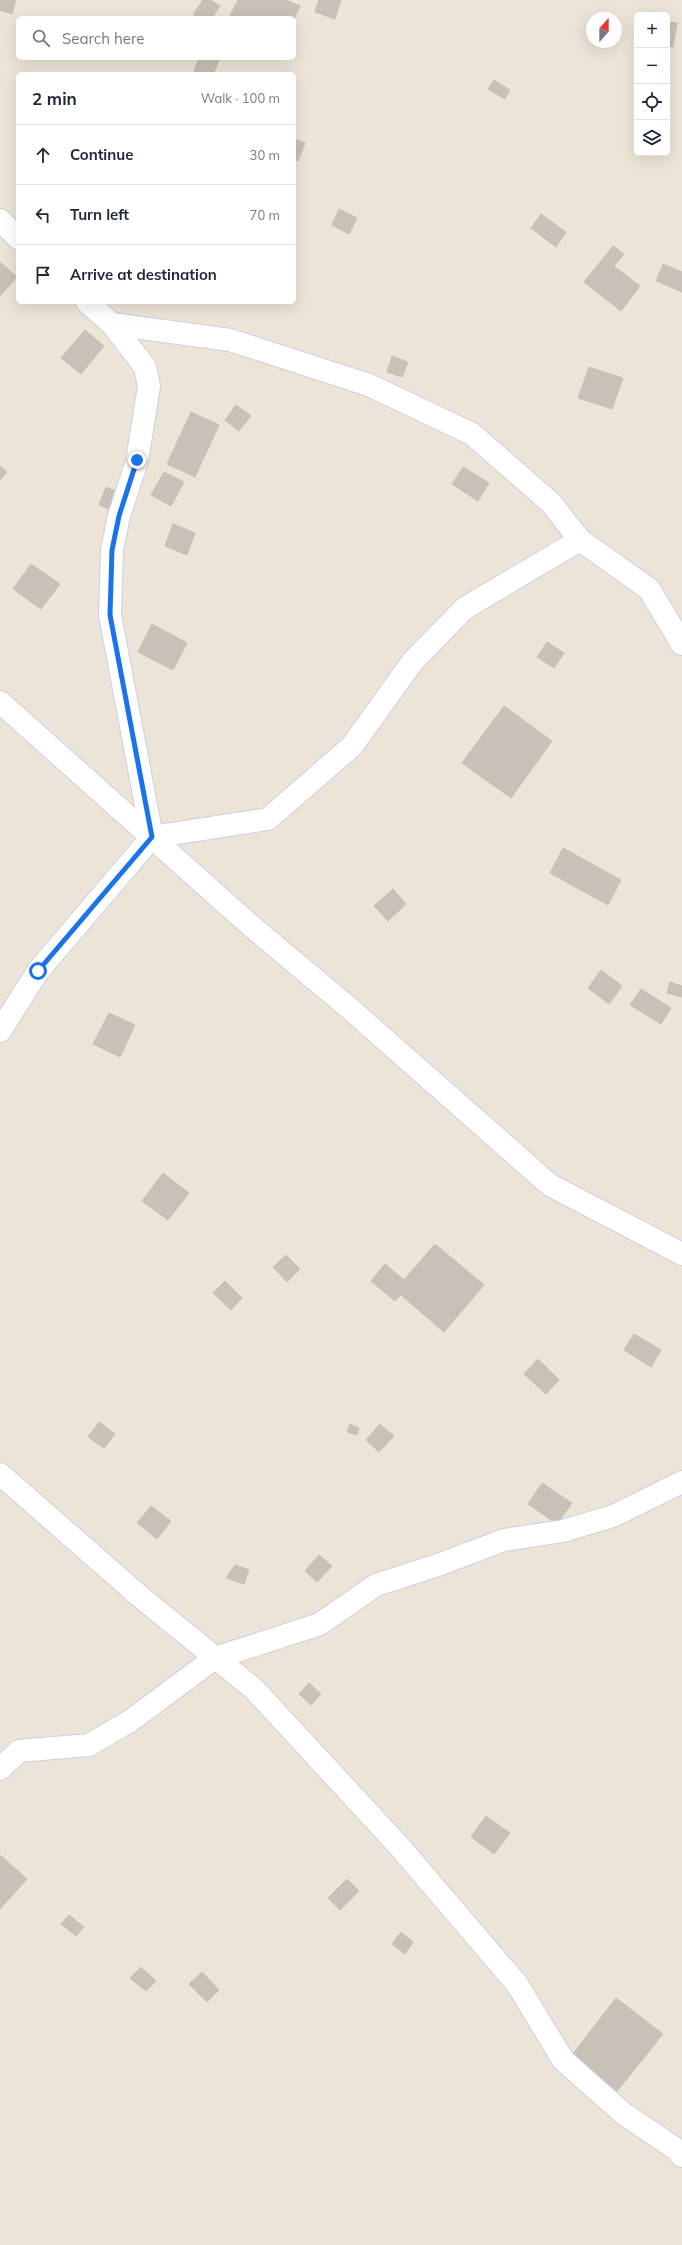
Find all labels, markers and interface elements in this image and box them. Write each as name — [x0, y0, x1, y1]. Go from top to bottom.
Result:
north arrow — [586, 12, 622, 48]
map controls — [634, 12, 670, 156]
button: + — [634, 12, 670, 48]
search box — [16, 16, 296, 60]
icon: search — [30, 27, 52, 49]
text: Search here — [62, 29, 144, 48]
button: − — [634, 48, 670, 84]
button: locate — [634, 84, 670, 120]
text: 2 min — [32, 88, 77, 109]
text: Walk · 100 m — [201, 90, 280, 106]
button: layers — [634, 120, 670, 156]
icon: ahead — [32, 144, 54, 166]
text: Continue — [70, 145, 133, 164]
text: 30 m — [250, 147, 280, 163]
icon: left — [32, 204, 54, 226]
text: Turn left — [70, 205, 129, 224]
text: 70 m — [250, 207, 280, 223]
icon: arrive — [32, 264, 54, 286]
text: Arrive at destination — [70, 265, 217, 284]
route end — [128, 451, 146, 469]
route start — [29, 962, 47, 980]

